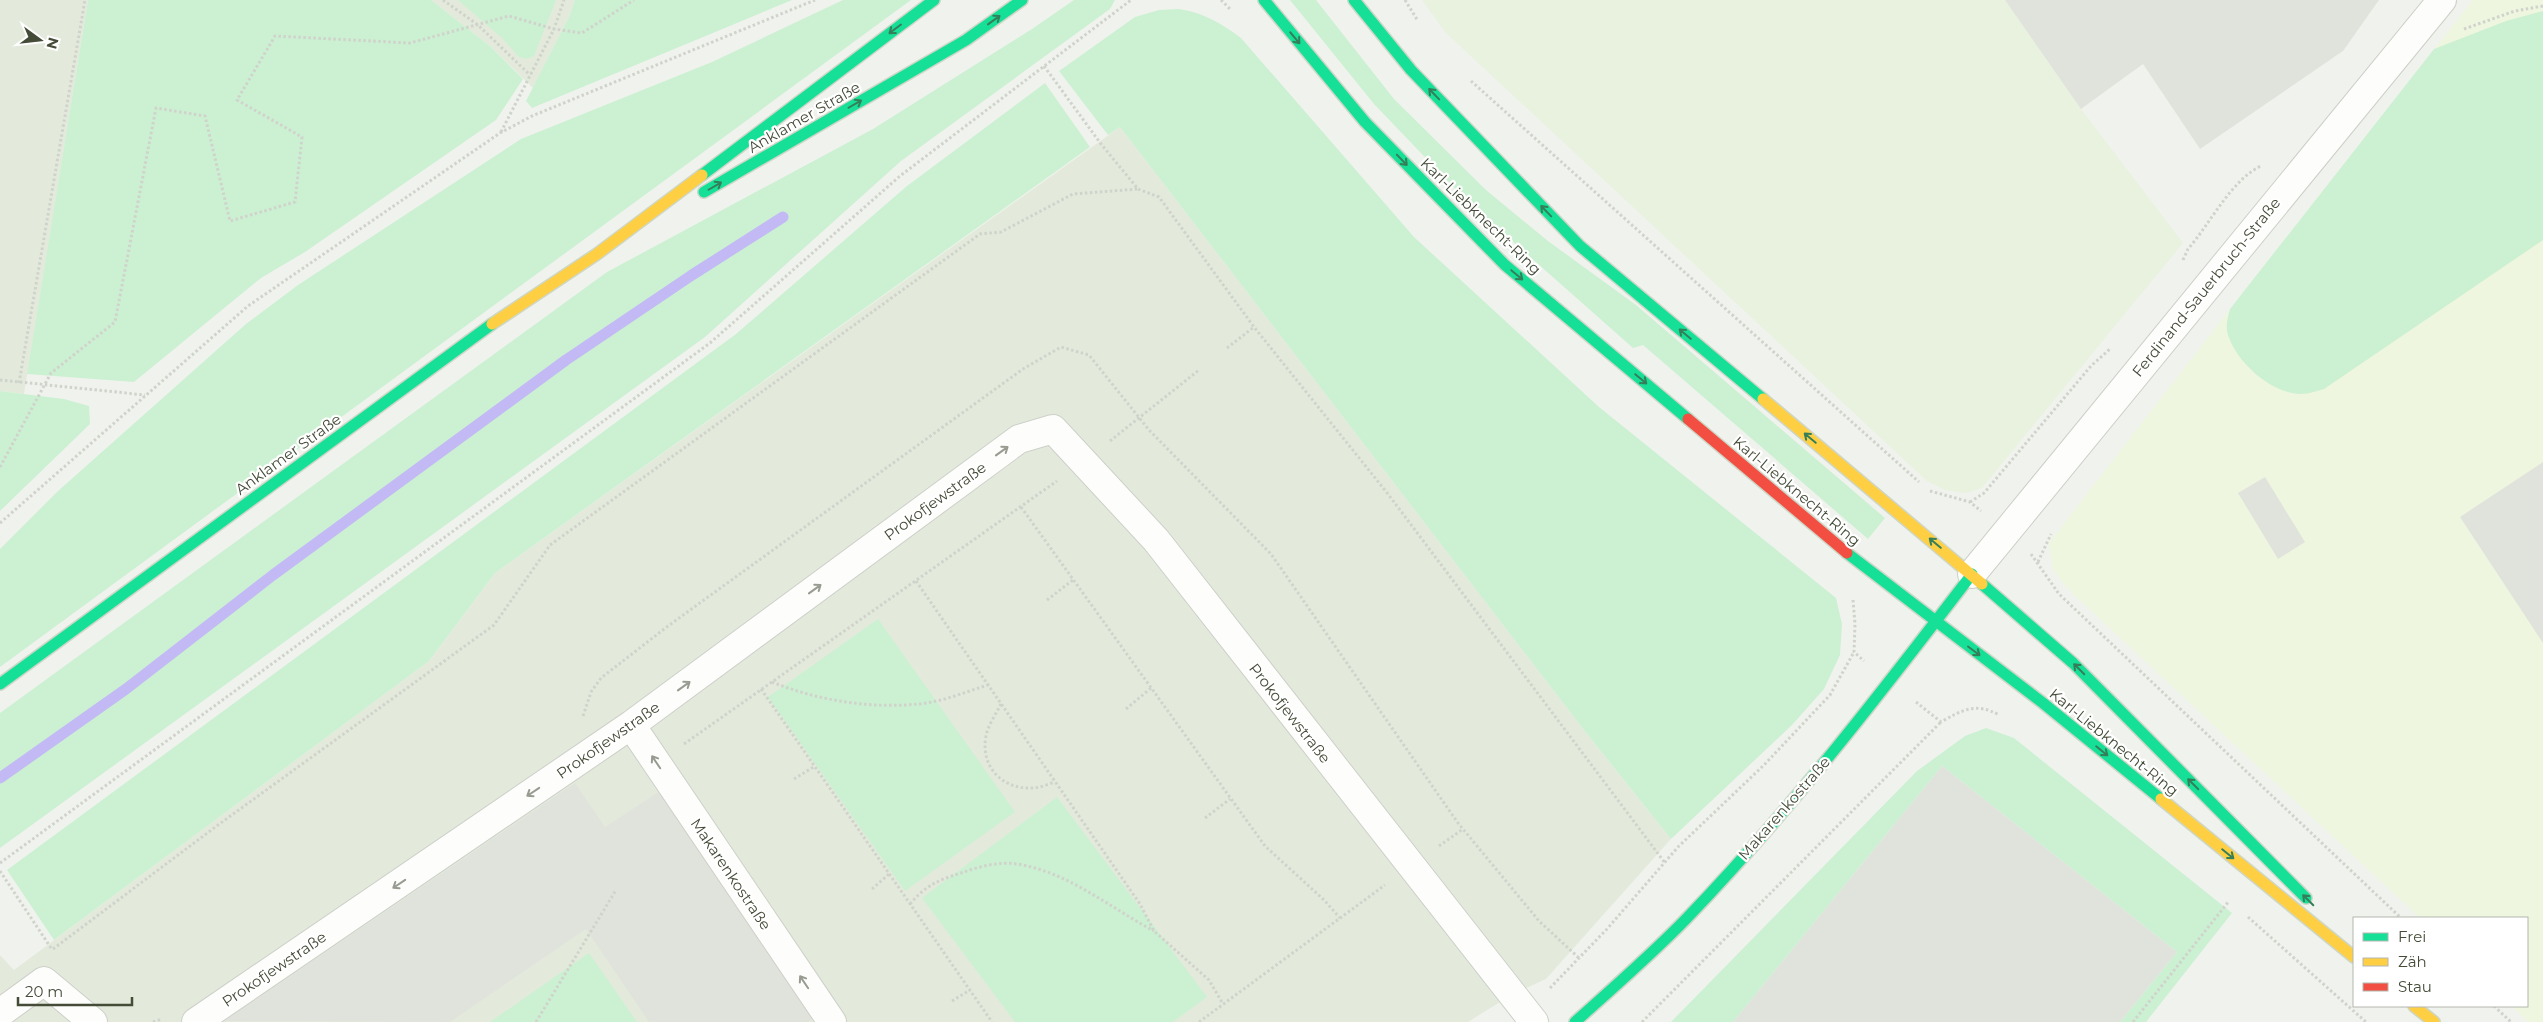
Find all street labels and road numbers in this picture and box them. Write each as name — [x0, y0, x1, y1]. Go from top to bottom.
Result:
street label: Anklamer Straße — [745, 77, 863, 157]
street label: Karl-Liebknecht-Ring — [1417, 153, 1545, 279]
street label: Ferdinand-Sauerbruch-Straße — [2128, 194, 2284, 380]
street label: Anklamer Straße — [231, 409, 345, 499]
street label: Karl-Liebknecht-Ring — [1729, 432, 1865, 550]
street label: Prokofjewstraße — [880, 458, 990, 544]
street label: Prokofjewstraße — [1245, 659, 1335, 767]
street label: Karl-Liebknecht-Ring — [2046, 684, 2182, 800]
street label: Prokofjewstraße — [553, 697, 663, 783]
street label: Makarenkostraße — [1734, 752, 1834, 864]
street label: Makarenkostraße — [687, 815, 775, 933]
street label: Prokofjewstraße — [218, 927, 330, 1011]

